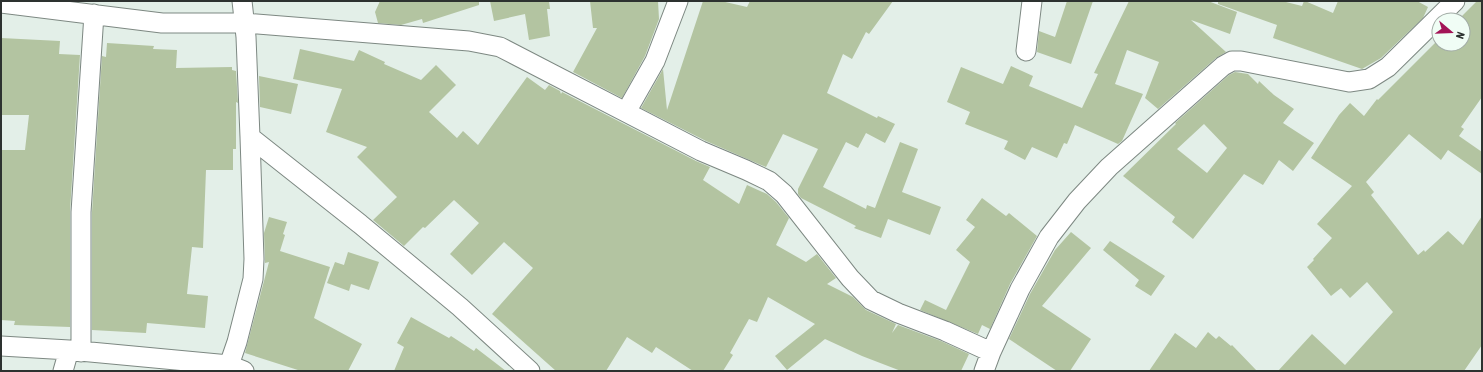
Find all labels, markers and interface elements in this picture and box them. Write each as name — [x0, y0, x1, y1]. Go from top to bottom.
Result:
north arrow — [1431, 12, 1471, 52]
text: N — [1454, 30, 1467, 40]

